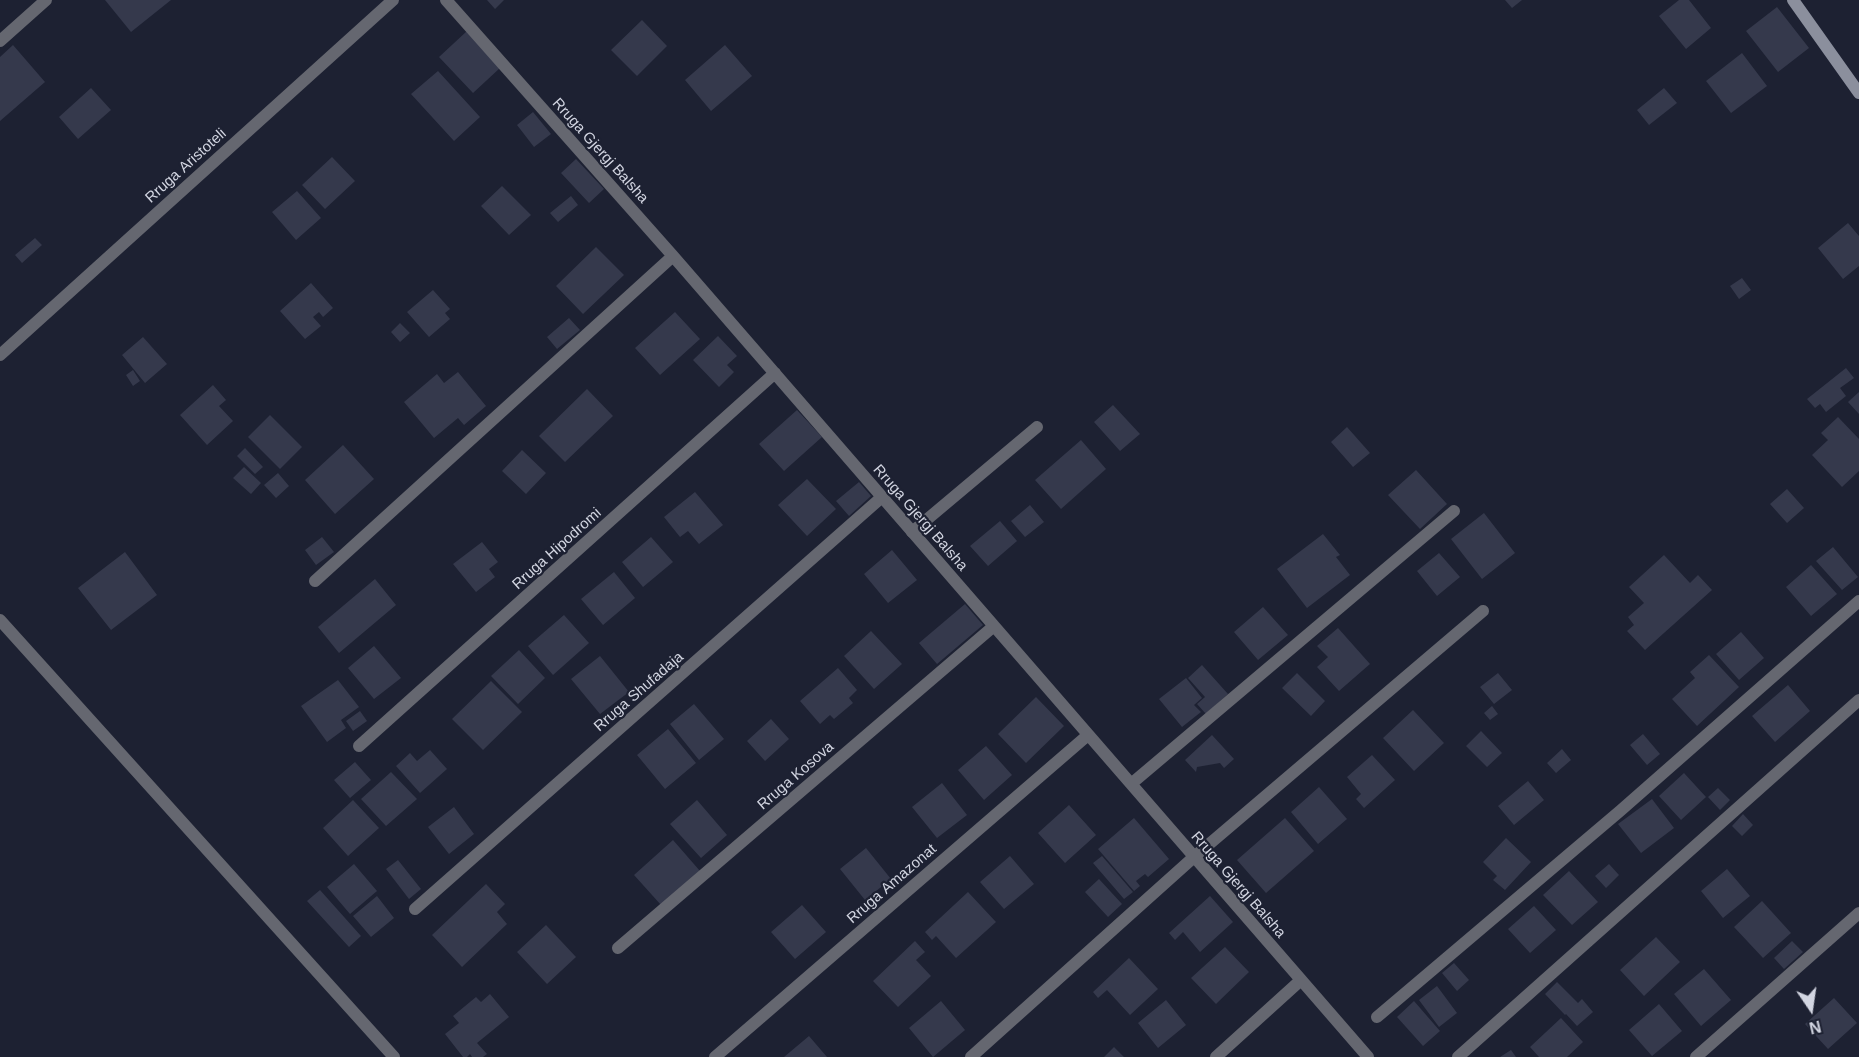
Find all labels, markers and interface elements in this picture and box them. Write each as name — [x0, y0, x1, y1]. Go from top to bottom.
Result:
street label: Rruga Gjergj Balsha — [548, 95, 652, 207]
street label: Rruga Aristoteli — [142, 125, 230, 207]
street label: Rruga Gjergj Balsha — [869, 461, 971, 575]
street label: Rruga Hipodromi — [509, 504, 605, 594]
street label: Rruga Shufadaja — [591, 648, 687, 736]
street label: Rruga Kosova — [754, 738, 838, 814]
street label: Rruga Gjergj Balsha — [1187, 828, 1289, 942]
street label: Rruga Amazonat — [844, 840, 940, 928]
north arrow — [1781, 979, 1841, 1039]
text: N — [1808, 1017, 1823, 1037]

